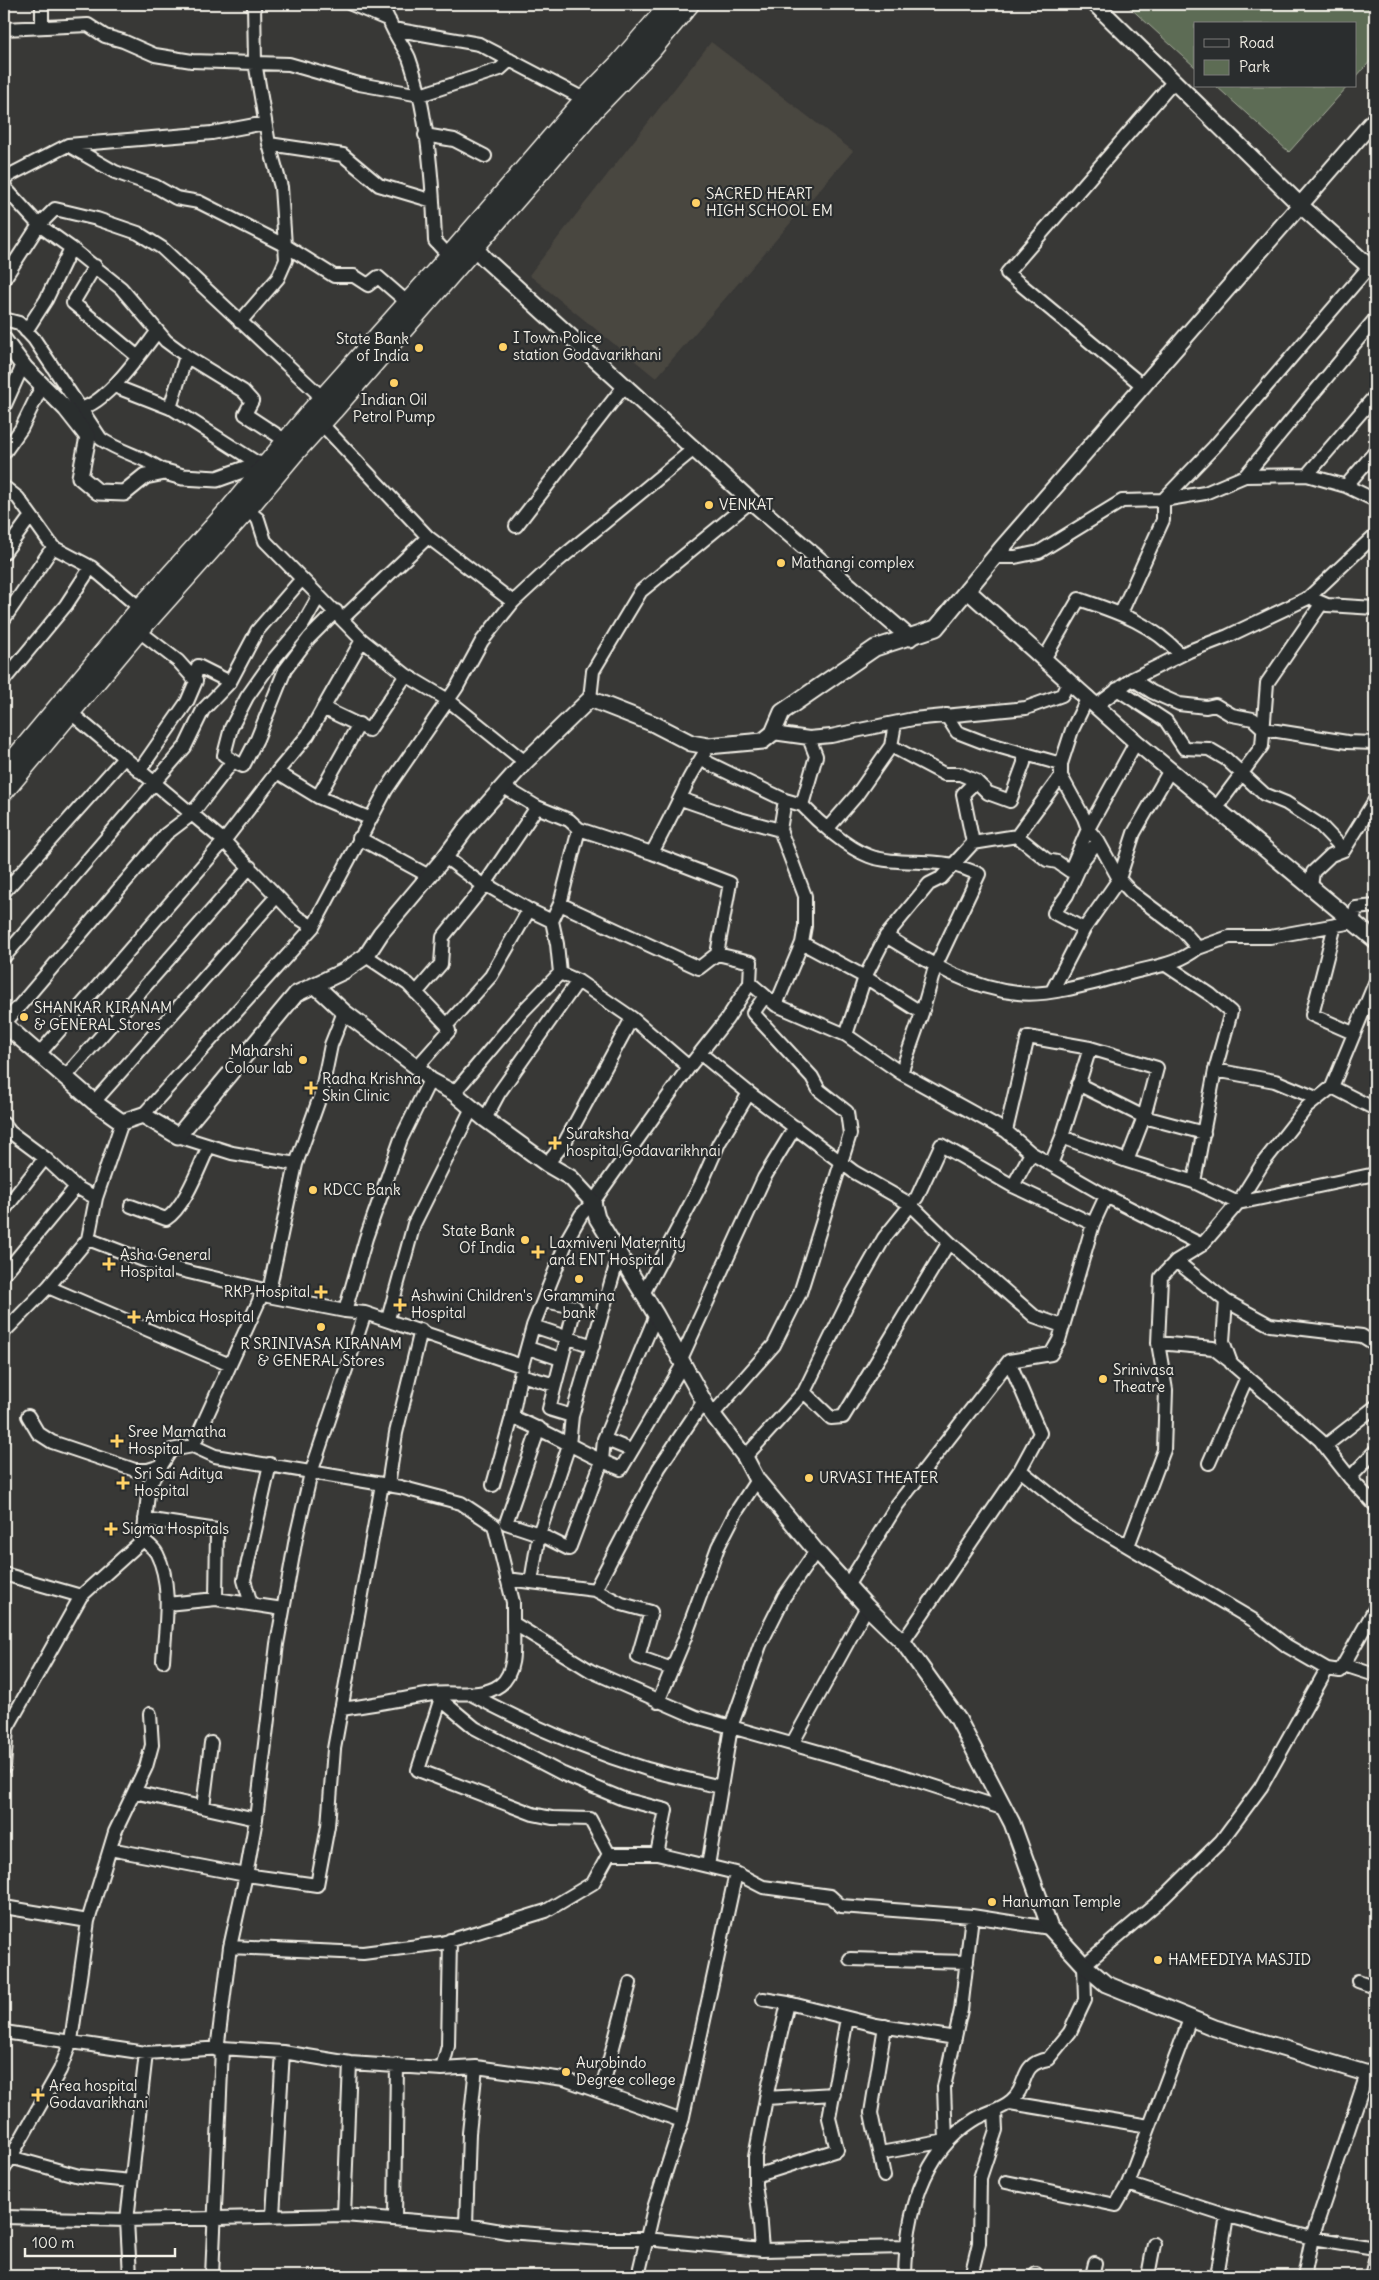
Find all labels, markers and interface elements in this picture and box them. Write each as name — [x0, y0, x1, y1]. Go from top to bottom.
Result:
legend — [1194, 22, 1356, 88]
text: Road — [1239, 33, 1274, 52]
text: Park — [1239, 57, 1270, 76]
place label: SACRED HEART HIGH SCHOOL EM — [706, 184, 833, 220]
marker: SACRED HEART HIGH SCHOOL EM — [690, 197, 702, 209]
place label: I Town Police station Godavarikhani — [513, 328, 661, 364]
place label: State Bank of India — [336, 329, 409, 365]
marker: I Town Police station Godavarikhani — [497, 341, 509, 353]
marker: State Bank of India — [413, 342, 425, 354]
marker: Indian Oil Petrol Pump — [388, 377, 400, 389]
place label: Indian Oil Petrol Pump — [353, 390, 435, 426]
place label: VENKAT — [719, 495, 774, 514]
marker: VENKAT — [703, 499, 715, 511]
place label: Mathangi complex — [791, 553, 915, 572]
marker: Mathangi complex — [775, 557, 787, 569]
place label: SHANKAR KIRANAM & GENERAL Stores — [34, 998, 172, 1034]
marker: SHANKAR KIRANAM & GENERAL Stores — [18, 1011, 30, 1023]
place label: Maharshi Colour lab — [224, 1041, 293, 1077]
marker: Maharshi Colour lab — [297, 1054, 309, 1066]
place label: Radha Krishna Skin Clinic — [322, 1069, 421, 1105]
marker: Radha Krishna Skin Clinic — [304, 1081, 318, 1095]
place label: Suraksha hospital,Godavarikhnai — [566, 1124, 721, 1160]
marker: Suraksha hospital,Godavarikhnai — [548, 1136, 562, 1150]
place label: KDCC Bank — [323, 1180, 401, 1199]
marker: KDCC Bank — [307, 1184, 319, 1196]
place label: State Bank Of India — [442, 1221, 515, 1257]
place label: Laxmiveni Maternity and ENT Hospital — [549, 1233, 686, 1269]
marker: State Bank Of India — [519, 1234, 531, 1246]
place label: Asha General Hospital — [120, 1245, 211, 1281]
marker: Laxmiveni Maternity and ENT Hospital — [531, 1245, 545, 1259]
marker: Asha General Hospital — [102, 1257, 116, 1271]
marker: Grammina bank — [573, 1273, 585, 1285]
place label: RKP Hospital — [224, 1282, 310, 1301]
marker: RKP Hospital — [314, 1285, 328, 1299]
place label: Ashwini Children's Hospital — [411, 1286, 533, 1322]
place label: Grammina bank — [543, 1286, 616, 1322]
marker: Ashwini Children's Hospital — [393, 1298, 407, 1312]
place label: Ambica Hospital — [145, 1307, 254, 1326]
marker: Ambica Hospital — [127, 1310, 141, 1324]
marker: R SRINIVASA KIRANAM & GENERAL Stores — [315, 1321, 327, 1333]
place label: R SRINIVASA KIRANAM & GENERAL Stores — [240, 1334, 402, 1370]
place label: Srinivasa Theatre — [1113, 1360, 1174, 1396]
marker: Srinivasa Theatre — [1097, 1373, 1109, 1385]
place label: Sree Mamatha Hospital — [128, 1422, 227, 1458]
marker: Sree Mamatha Hospital — [110, 1434, 124, 1448]
place label: Sri Sai Aditya Hospital — [134, 1464, 224, 1500]
place label: URVASI THEATER — [819, 1468, 939, 1487]
marker: URVASI THEATER — [803, 1472, 815, 1484]
marker: Sri Sai Aditya Hospital — [116, 1476, 130, 1490]
place label: Sigma Hospitals — [122, 1519, 229, 1538]
marker: Sigma Hospitals — [104, 1522, 118, 1536]
place label: Hanuman Temple — [1002, 1892, 1121, 1911]
marker: Hanuman Temple — [986, 1896, 998, 1908]
place label: HAMEEDIYA MASJID — [1168, 1950, 1311, 1969]
marker: HAMEEDIYA MASJID — [1152, 1954, 1164, 1966]
place label: Aurobindo Degree college — [576, 2053, 676, 2089]
marker: Aurobindo Degree college — [560, 2066, 572, 2078]
place label: Area hospital Godavarikhani — [49, 2076, 148, 2112]
marker: Area hospital Godavarikhani — [31, 2088, 45, 2102]
scale bar — [25, 2225, 175, 2257]
text: 100 m — [32, 2233, 74, 2252]

